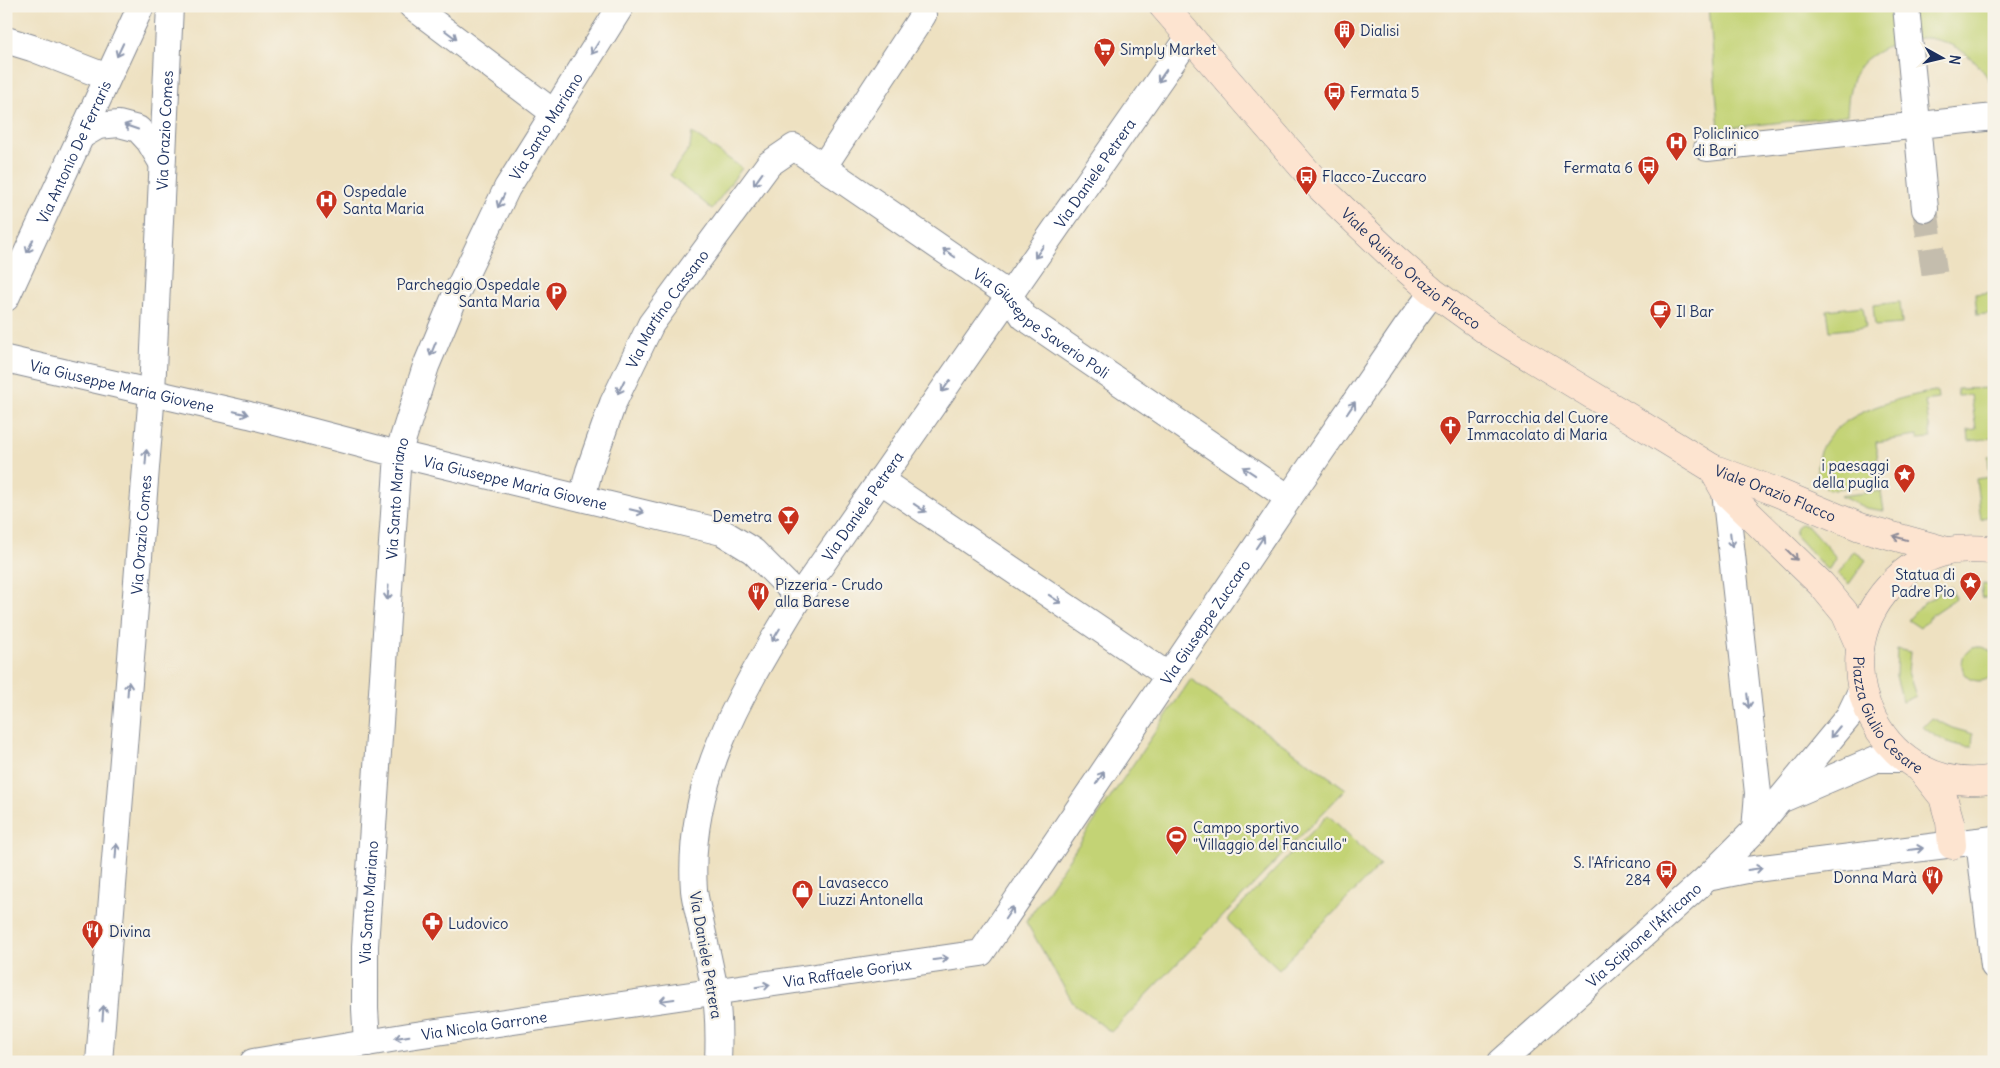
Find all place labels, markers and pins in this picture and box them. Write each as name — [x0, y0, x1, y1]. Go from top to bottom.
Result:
building icon: Dialisi — [1332, 18, 1356, 49]
place label: Dialisi — [1360, 21, 1399, 40]
supermarket icon: Simply Market — [1092, 37, 1116, 68]
place label: Simply Market — [1120, 40, 1216, 59]
bus stop icon: Fermata 5 — [1322, 80, 1346, 111]
place label: Fermata 5 — [1350, 83, 1419, 102]
place label: Policlinico di Bari — [1693, 124, 1759, 160]
hospital icon: Policlinico di Bari — [1665, 130, 1689, 161]
bus stop icon: Fermata 6 — [1637, 155, 1661, 186]
place label: Fermata 6 — [1564, 158, 1633, 177]
bus stop icon: Flacco-Zuccaro — [1294, 164, 1318, 195]
place label: Flacco-Zuccaro — [1322, 167, 1427, 186]
place label: Ospedale Santa Maria — [343, 182, 425, 218]
hospital icon: Ospedale Santa Maria — [315, 188, 339, 219]
place label: Parcheggio Ospedale Santa Maria — [396, 275, 540, 311]
parking icon: Parcheggio Ospedale Santa Maria — [544, 281, 568, 312]
cafe icon: Il Bar — [1648, 299, 1672, 330]
place label: Il Bar — [1676, 302, 1714, 321]
place label: Parrocchia del Cuore Immacolato di Maria — [1467, 408, 1608, 444]
church icon: Parrocchia del Cuore Immacolato di Maria — [1439, 414, 1463, 445]
place label: i paesaggi della puglia — [1812, 456, 1889, 492]
place icon: i paesaggi della puglia — [1893, 462, 1917, 493]
bar icon: Demetra — [776, 504, 800, 535]
place label: Demetra — [712, 507, 772, 526]
place label: Statua di Padre Pio — [1891, 565, 1955, 601]
place icon: Statua di Padre Pio — [1959, 571, 1983, 602]
place label: Pizzeria - Crudo alla Barese — [775, 575, 883, 611]
restaurant icon: Pizzeria - Crudo alla Barese — [747, 581, 771, 612]
place label: Campo sportivo "Villaggio del Fanciullo" — [1193, 818, 1347, 854]
sports icon: Campo sportivo "Villaggio del Fanciullo" — [1165, 824, 1189, 855]
place label: S. l'Africano 284 — [1573, 853, 1651, 889]
bus stop icon: S. l'Africano 284 — [1655, 859, 1679, 890]
restaurant icon: Donna Marà — [1921, 865, 1945, 896]
place label: Donna Marà — [1833, 868, 1917, 887]
place label: Lavasecco Liuzzi Antonella — [818, 873, 924, 909]
shop icon: Lavasecco Liuzzi Antonella — [790, 879, 814, 910]
pharmacy icon: Ludovico — [420, 911, 444, 942]
place label: Ludovico — [448, 914, 509, 933]
restaurant icon: Divina — [81, 919, 105, 950]
place label: Divina — [109, 922, 151, 941]

